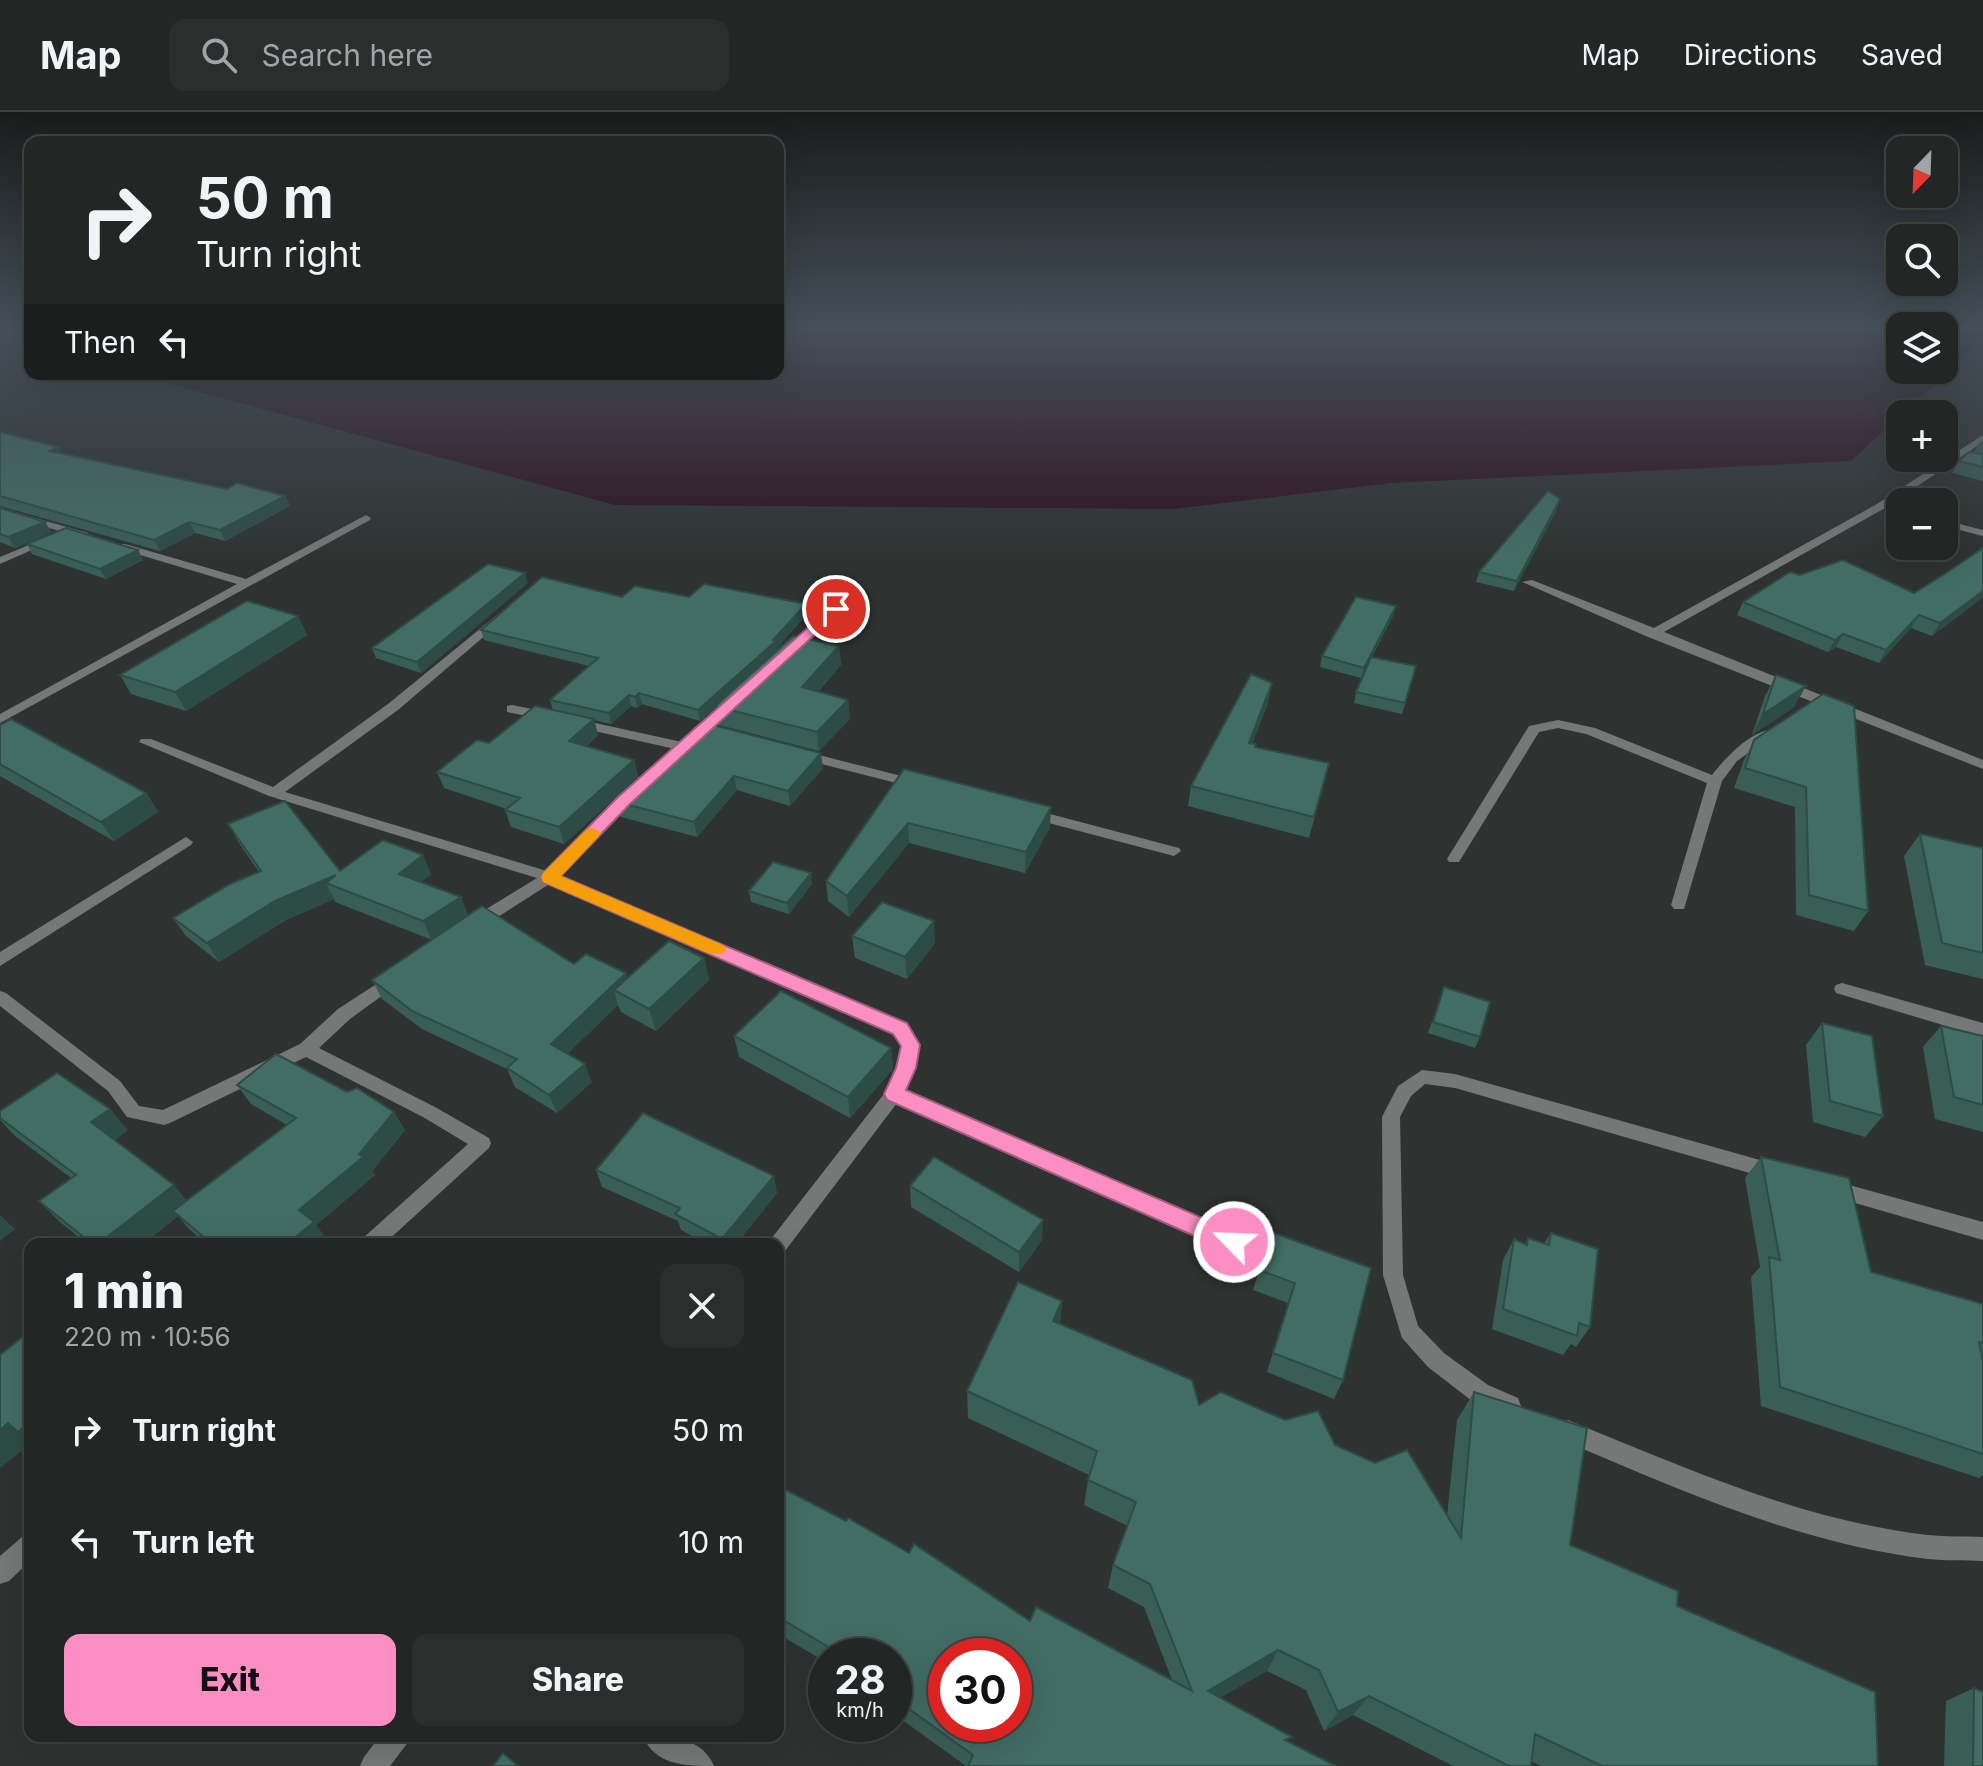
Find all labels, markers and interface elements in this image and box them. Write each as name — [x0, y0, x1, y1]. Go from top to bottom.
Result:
search box — [169, 19, 729, 91]
text: Map — [40, 32, 121, 78]
icon: search — [197, 33, 241, 77]
text: Search here — [261, 37, 433, 73]
text: Map — [1581, 38, 1640, 72]
text: Directions — [1684, 38, 1817, 72]
text: Saved — [1861, 38, 1943, 72]
north arrow — [1886, 136, 1958, 208]
map controls — [1886, 136, 1958, 560]
text: 50 m — [196, 164, 334, 232]
icon: right — [64, 168, 168, 272]
button: search — [1886, 224, 1958, 296]
text: Turn right — [196, 232, 361, 276]
button: layers — [1886, 312, 1958, 384]
icon: left — [152, 320, 196, 364]
text: Then — [64, 324, 136, 360]
button: + — [1886, 400, 1958, 472]
button: − — [1886, 488, 1958, 560]
pin — [802, 575, 870, 643]
icon: arrive — [814, 587, 858, 631]
position arrow — [1192, 1200, 1276, 1284]
text: 1 min — [64, 1261, 184, 1320]
button: close — [660, 1264, 744, 1348]
text: 220 m · 10:56 — [64, 1321, 231, 1352]
icon: right — [64, 1408, 108, 1452]
text: Turn right — [132, 1412, 276, 1448]
text: 50 m — [672, 1412, 744, 1448]
icon: left — [64, 1520, 108, 1564]
text: Turn left — [132, 1524, 254, 1560]
text: 10 m — [678, 1524, 744, 1560]
button: Exit — [64, 1634, 396, 1726]
button: Share — [412, 1634, 744, 1726]
speed limit sign: 30 — [928, 1638, 1032, 1742]
text: 28 — [834, 1655, 886, 1704]
text: km/h — [836, 1698, 884, 1722]

